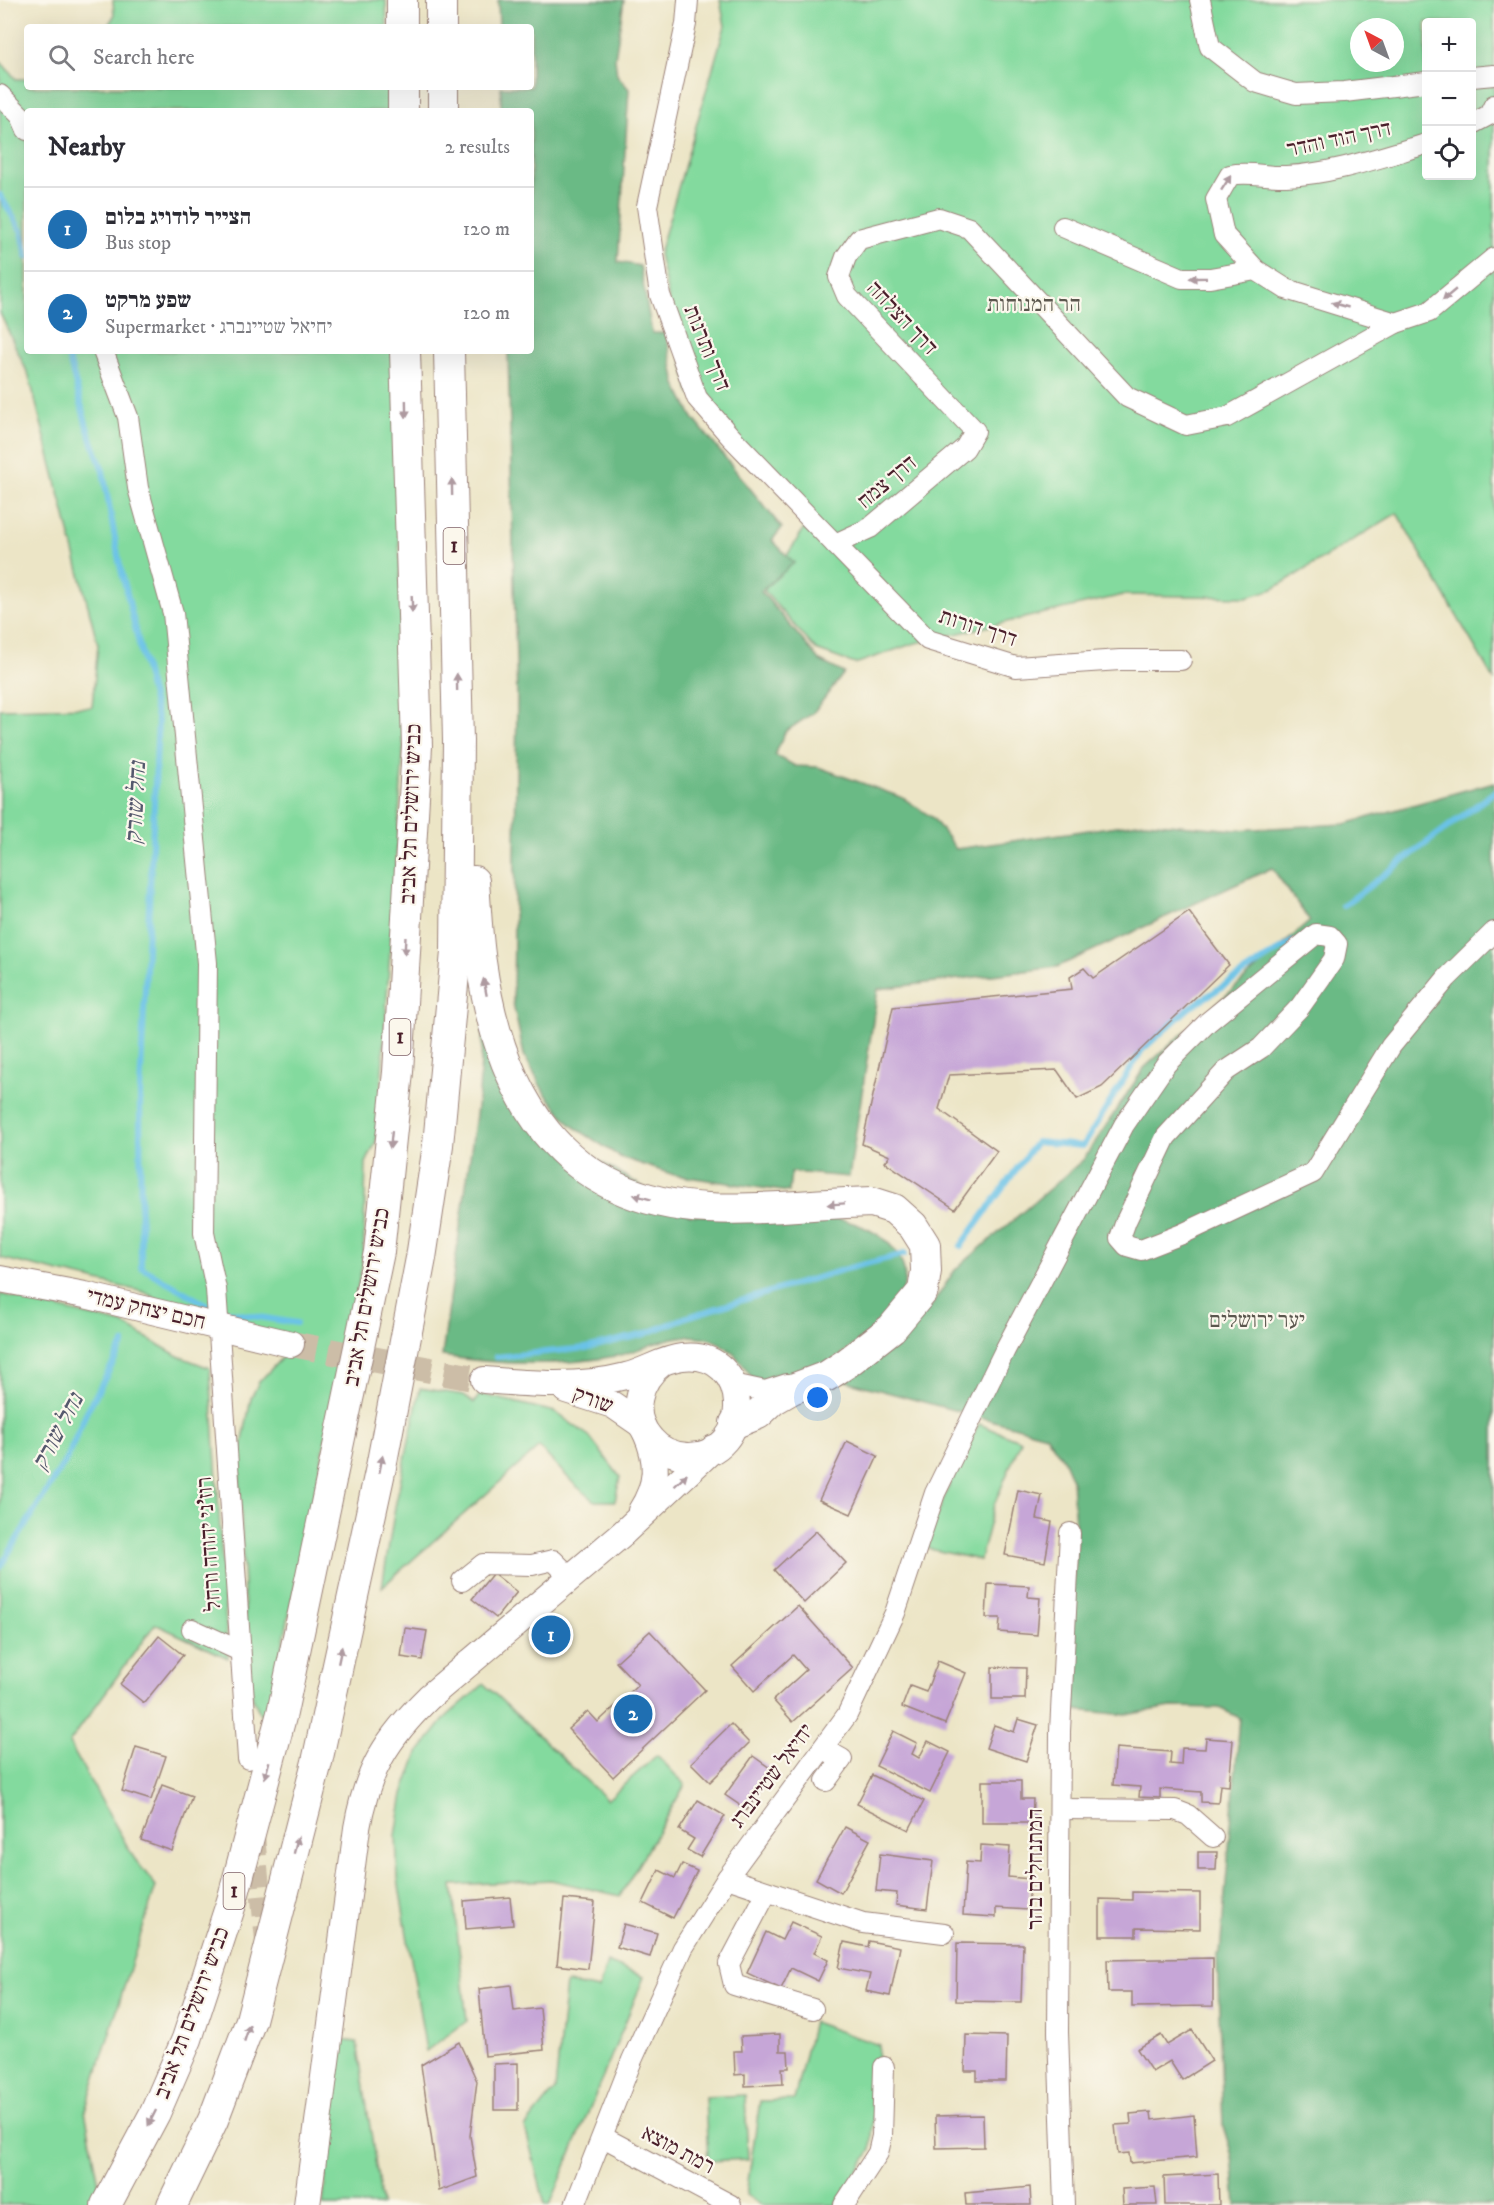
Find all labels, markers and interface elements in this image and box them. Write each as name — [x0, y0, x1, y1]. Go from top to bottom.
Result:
north arrow — [1350, 18, 1404, 72]
map controls — [1422, 18, 1476, 180]
button: + — [1422, 18, 1476, 72]
search box — [24, 24, 534, 90]
icon: search — [45, 41, 78, 74]
text: Search here — [93, 44, 195, 71]
button: − — [1422, 72, 1476, 126]
street label: דרך הוד והדר — [1284, 115, 1394, 163]
button: locate — [1422, 126, 1476, 180]
text: Nearby — [48, 131, 125, 164]
text: 2 results — [445, 135, 510, 160]
one-way arrow — [1220, 175, 1231, 192]
text: הצייר לודויג בלום — [105, 204, 251, 231]
text: 1 — [64, 217, 71, 242]
text: 120 m — [463, 217, 510, 242]
text: Bus stop — [105, 231, 171, 256]
one-way arrow — [1189, 273, 1208, 283]
street label: דרך הצלחה — [861, 275, 943, 361]
text: שפע מרקט — [105, 287, 191, 314]
one-way arrow — [1441, 289, 1457, 302]
park label: הר המנוחות — [987, 291, 1081, 318]
one-way arrow — [1331, 300, 1349, 309]
text: 2 — [63, 301, 72, 326]
text: 120 m — [463, 301, 510, 326]
street label: דרך ותרנות — [678, 301, 736, 395]
text: Supermarket · יחיאל שטיינברג — [105, 315, 332, 340]
one-way arrow — [401, 400, 411, 419]
street label: דרך צמח — [852, 449, 922, 515]
one-way arrow — [448, 478, 457, 497]
road number: 1 — [444, 528, 464, 564]
one-way arrow — [407, 595, 416, 614]
street label: דרך דורות — [936, 603, 1020, 653]
one-way arrow — [452, 673, 461, 692]
street label: כביש ירושלים תל אביב — [394, 723, 428, 905]
water label: נחל שורק — [119, 759, 153, 845]
one-way arrow — [401, 936, 410, 955]
one-way arrow — [480, 977, 489, 996]
road number: 1 — [390, 1019, 410, 1055]
one-way arrow — [386, 1131, 395, 1150]
one-way arrow — [633, 1191, 652, 1201]
one-way arrow — [827, 1199, 846, 1208]
street label: כביש ירושלים תל אביב — [338, 1206, 396, 1388]
street label: חכם יצחק עמדי — [84, 1282, 208, 1336]
park label: יער ירושלים — [1209, 1307, 1305, 1334]
street label: שורק — [569, 1380, 617, 1420]
your location — [803, 1383, 832, 1412]
water label: נחל שורק — [25, 1387, 92, 1476]
one-way arrow — [377, 1455, 386, 1474]
one-way arrow — [673, 1474, 687, 1488]
street label: רוז'ני יהודה ורחל — [191, 1476, 227, 1612]
pin: 1 — [532, 1612, 570, 1658]
one-way arrow — [336, 1646, 346, 1664]
pin: 2 — [614, 1692, 652, 1736]
street label: יחיאל שטיינברג — [724, 1718, 820, 1834]
one-way arrow — [262, 1761, 271, 1779]
street label: המתנחלים בהר — [1022, 1808, 1049, 1930]
one-way arrow — [292, 1836, 301, 1854]
road number: 1 — [224, 1873, 244, 1909]
street label: כביש ירושלים תל אביב — [148, 1923, 236, 2103]
one-way arrow — [242, 2024, 252, 2042]
one-way arrow — [147, 2110, 157, 2127]
street label: רמת מוצא — [637, 2120, 719, 2180]

